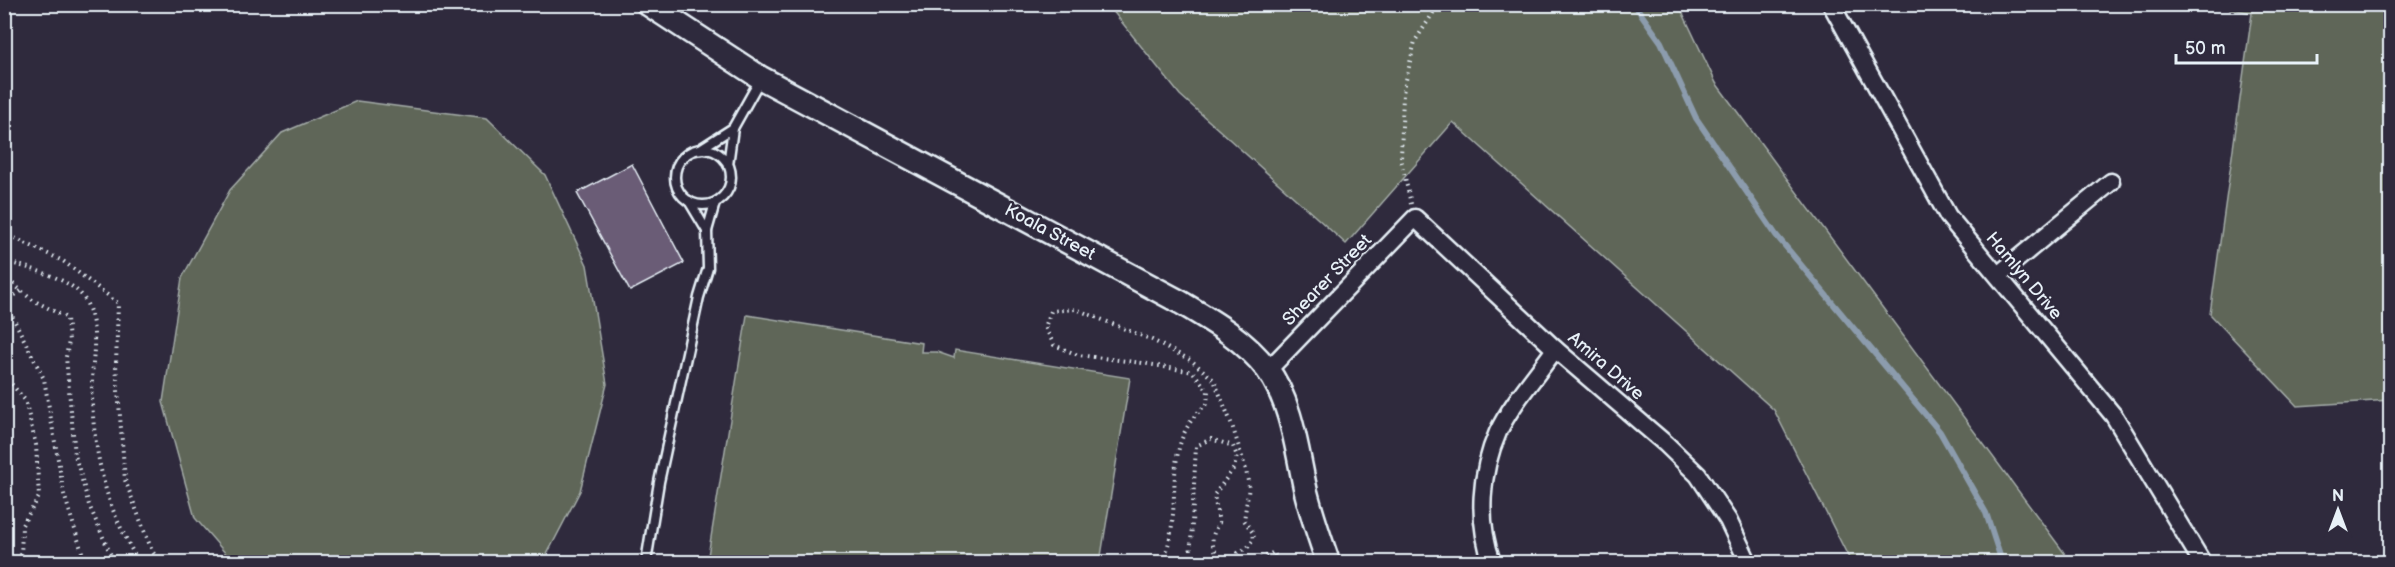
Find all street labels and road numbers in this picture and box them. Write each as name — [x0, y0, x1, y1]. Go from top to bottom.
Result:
street label: Koala Street — [1001, 199, 1099, 265]
street label: Hamlyn Drive — [1981, 228, 2067, 324]
street label: Shearer Street — [1278, 230, 1376, 330]
street label: Amira Drive — [1564, 327, 1648, 405]

